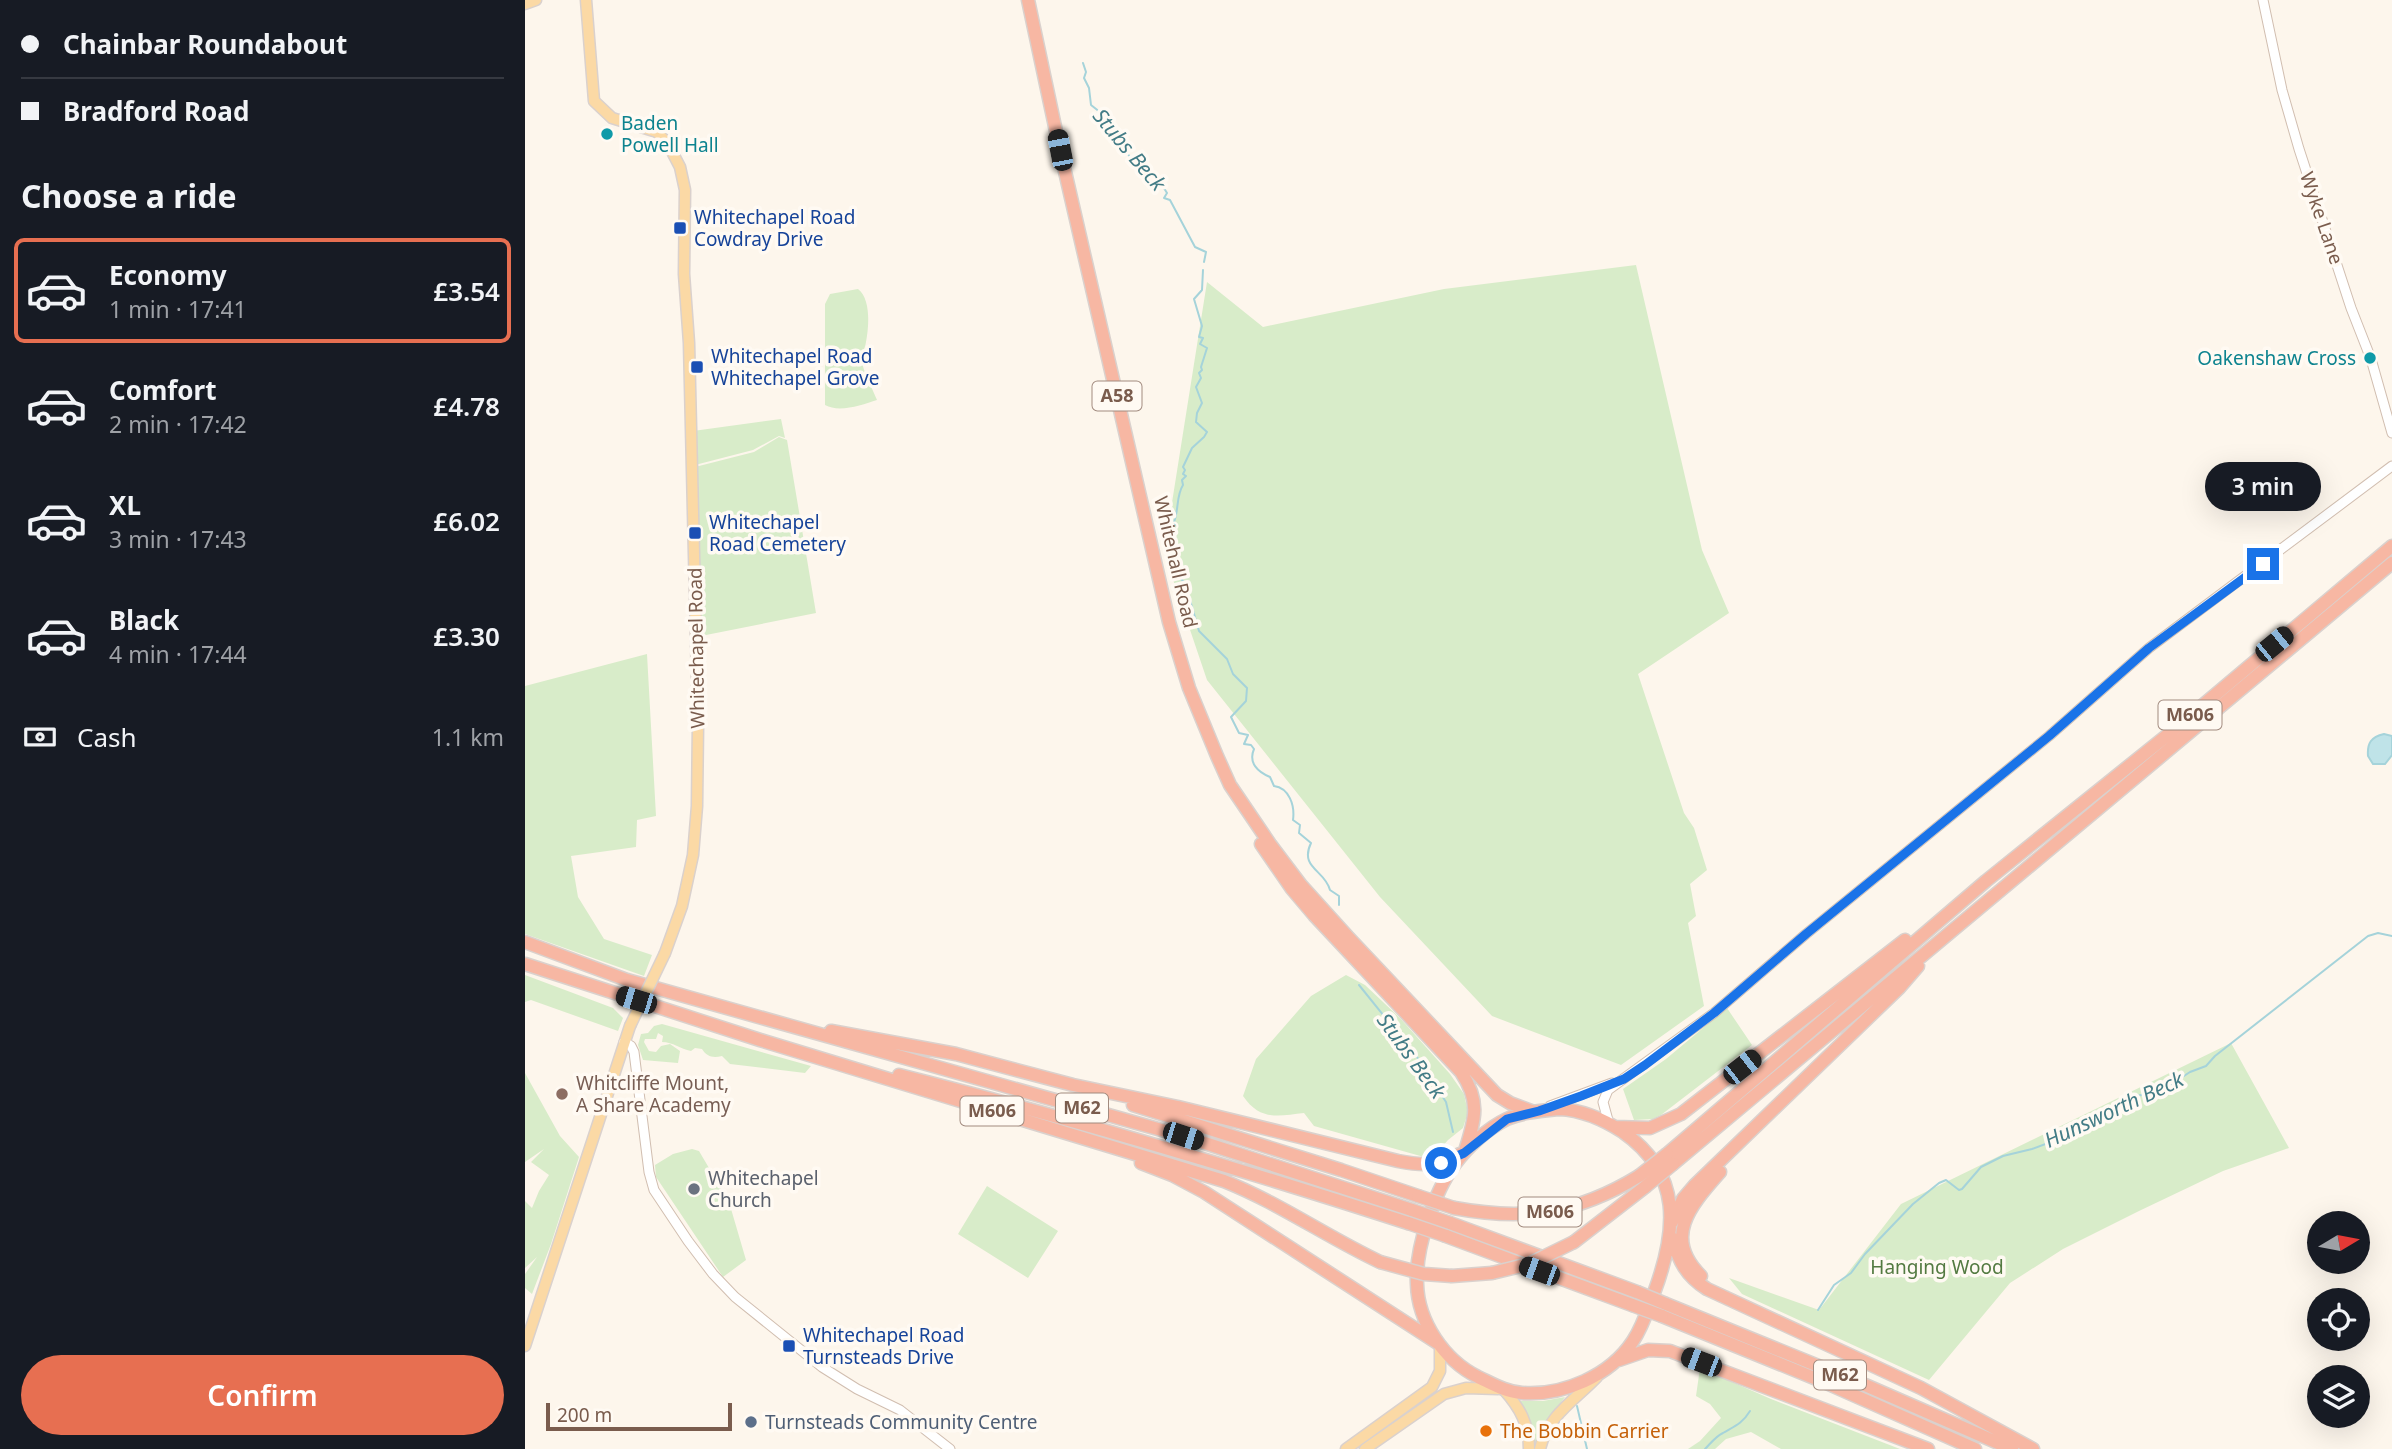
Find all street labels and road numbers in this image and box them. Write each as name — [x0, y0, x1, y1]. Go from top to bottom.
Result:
street label: Wyke Lane — [2294, 168, 2350, 268]
road number: A58 — [1093, 382, 1141, 410]
street label: Whitehall Road — [1148, 493, 1204, 631]
street label: Whitechapel Road — [682, 567, 710, 729]
road number: M606 — [2159, 700, 2221, 730]
road number: M62 — [1056, 1093, 1108, 1122]
road number: M606 — [960, 1096, 1023, 1126]
road number: M606 — [1518, 1198, 1581, 1226]
road number: M62 — [1814, 1360, 1866, 1390]

